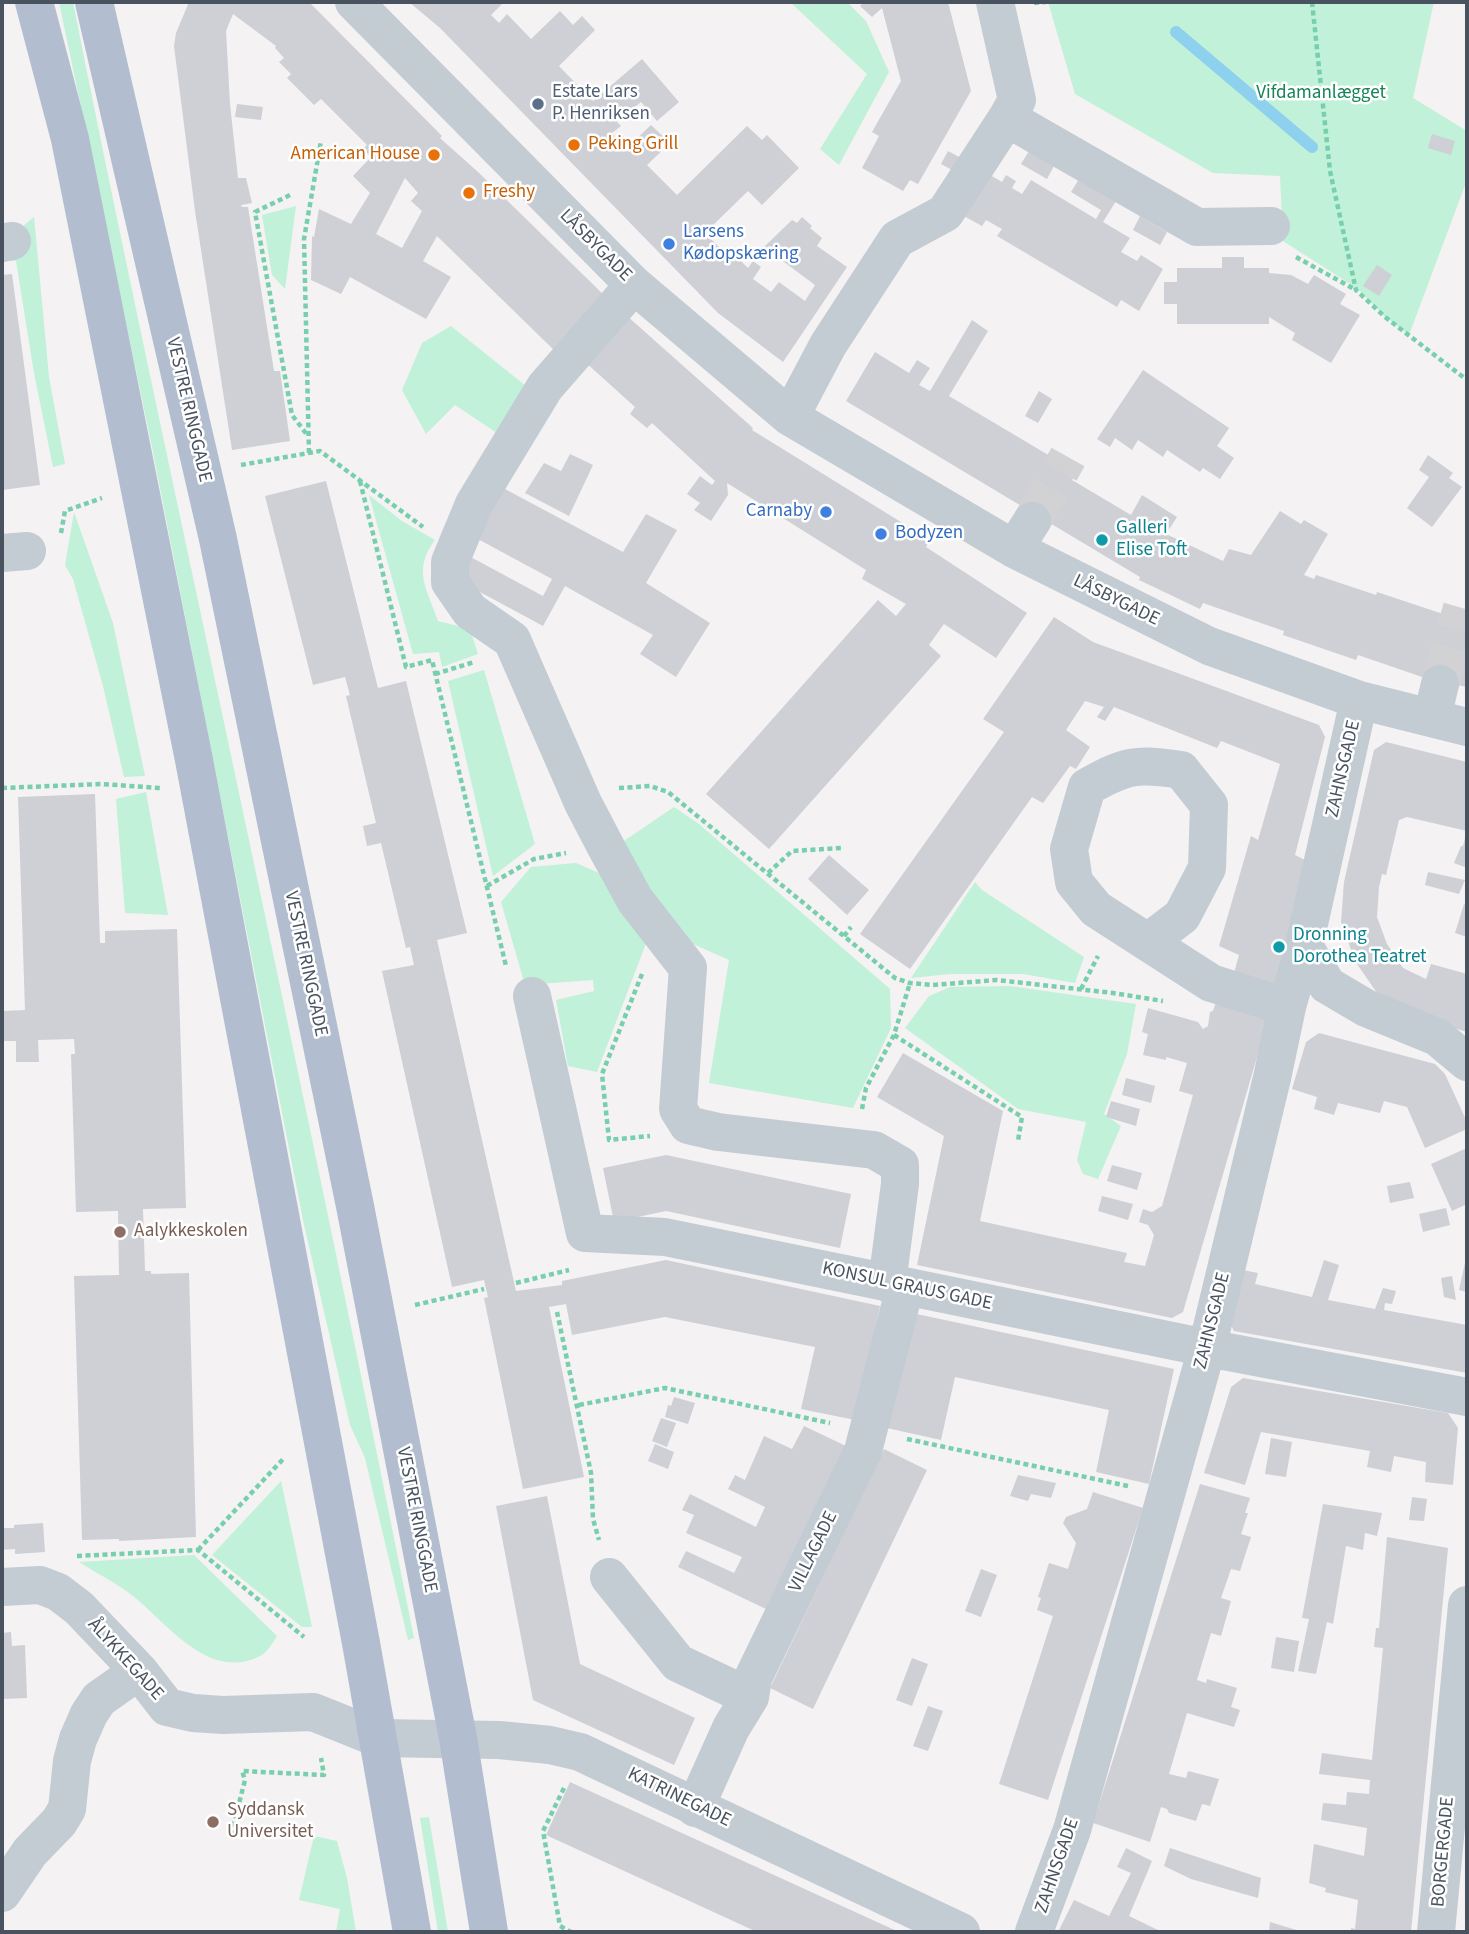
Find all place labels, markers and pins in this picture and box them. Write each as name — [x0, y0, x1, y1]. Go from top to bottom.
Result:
place label: Estate Lars P. Henriksen — [552, 82, 650, 126]
marker: Estate Lars P. Henriksen — [530, 96, 546, 112]
place label: Peking Grill — [588, 134, 678, 156]
marker: Peking Grill — [566, 137, 582, 153]
place label: American House — [291, 144, 420, 166]
marker: American House — [426, 147, 442, 163]
place label: Freshy — [483, 182, 535, 204]
marker: Freshy — [461, 185, 477, 201]
place label: Larsens Kødopskæring — [683, 222, 799, 266]
marker: Larsens Kødopskæring — [661, 236, 677, 252]
place label: Carnaby — [746, 501, 812, 523]
marker: Carnaby — [818, 504, 834, 520]
place label: Galleri Elise Toft — [1116, 518, 1187, 562]
place label: Bodyzen — [895, 523, 963, 545]
marker: Bodyzen — [873, 526, 889, 542]
marker: Galleri Elise Toft — [1094, 532, 1110, 548]
place label: Dronning Dorothea Teatret — [1293, 925, 1427, 969]
marker: Dronning Dorothea Teatret — [1271, 939, 1287, 955]
place label: Aalykkeskolen — [134, 1221, 248, 1243]
marker: Aalykkeskolen — [112, 1224, 128, 1240]
place label: Syddansk Universitet — [227, 1800, 314, 1844]
marker: Syddansk Universitet — [205, 1814, 221, 1830]

